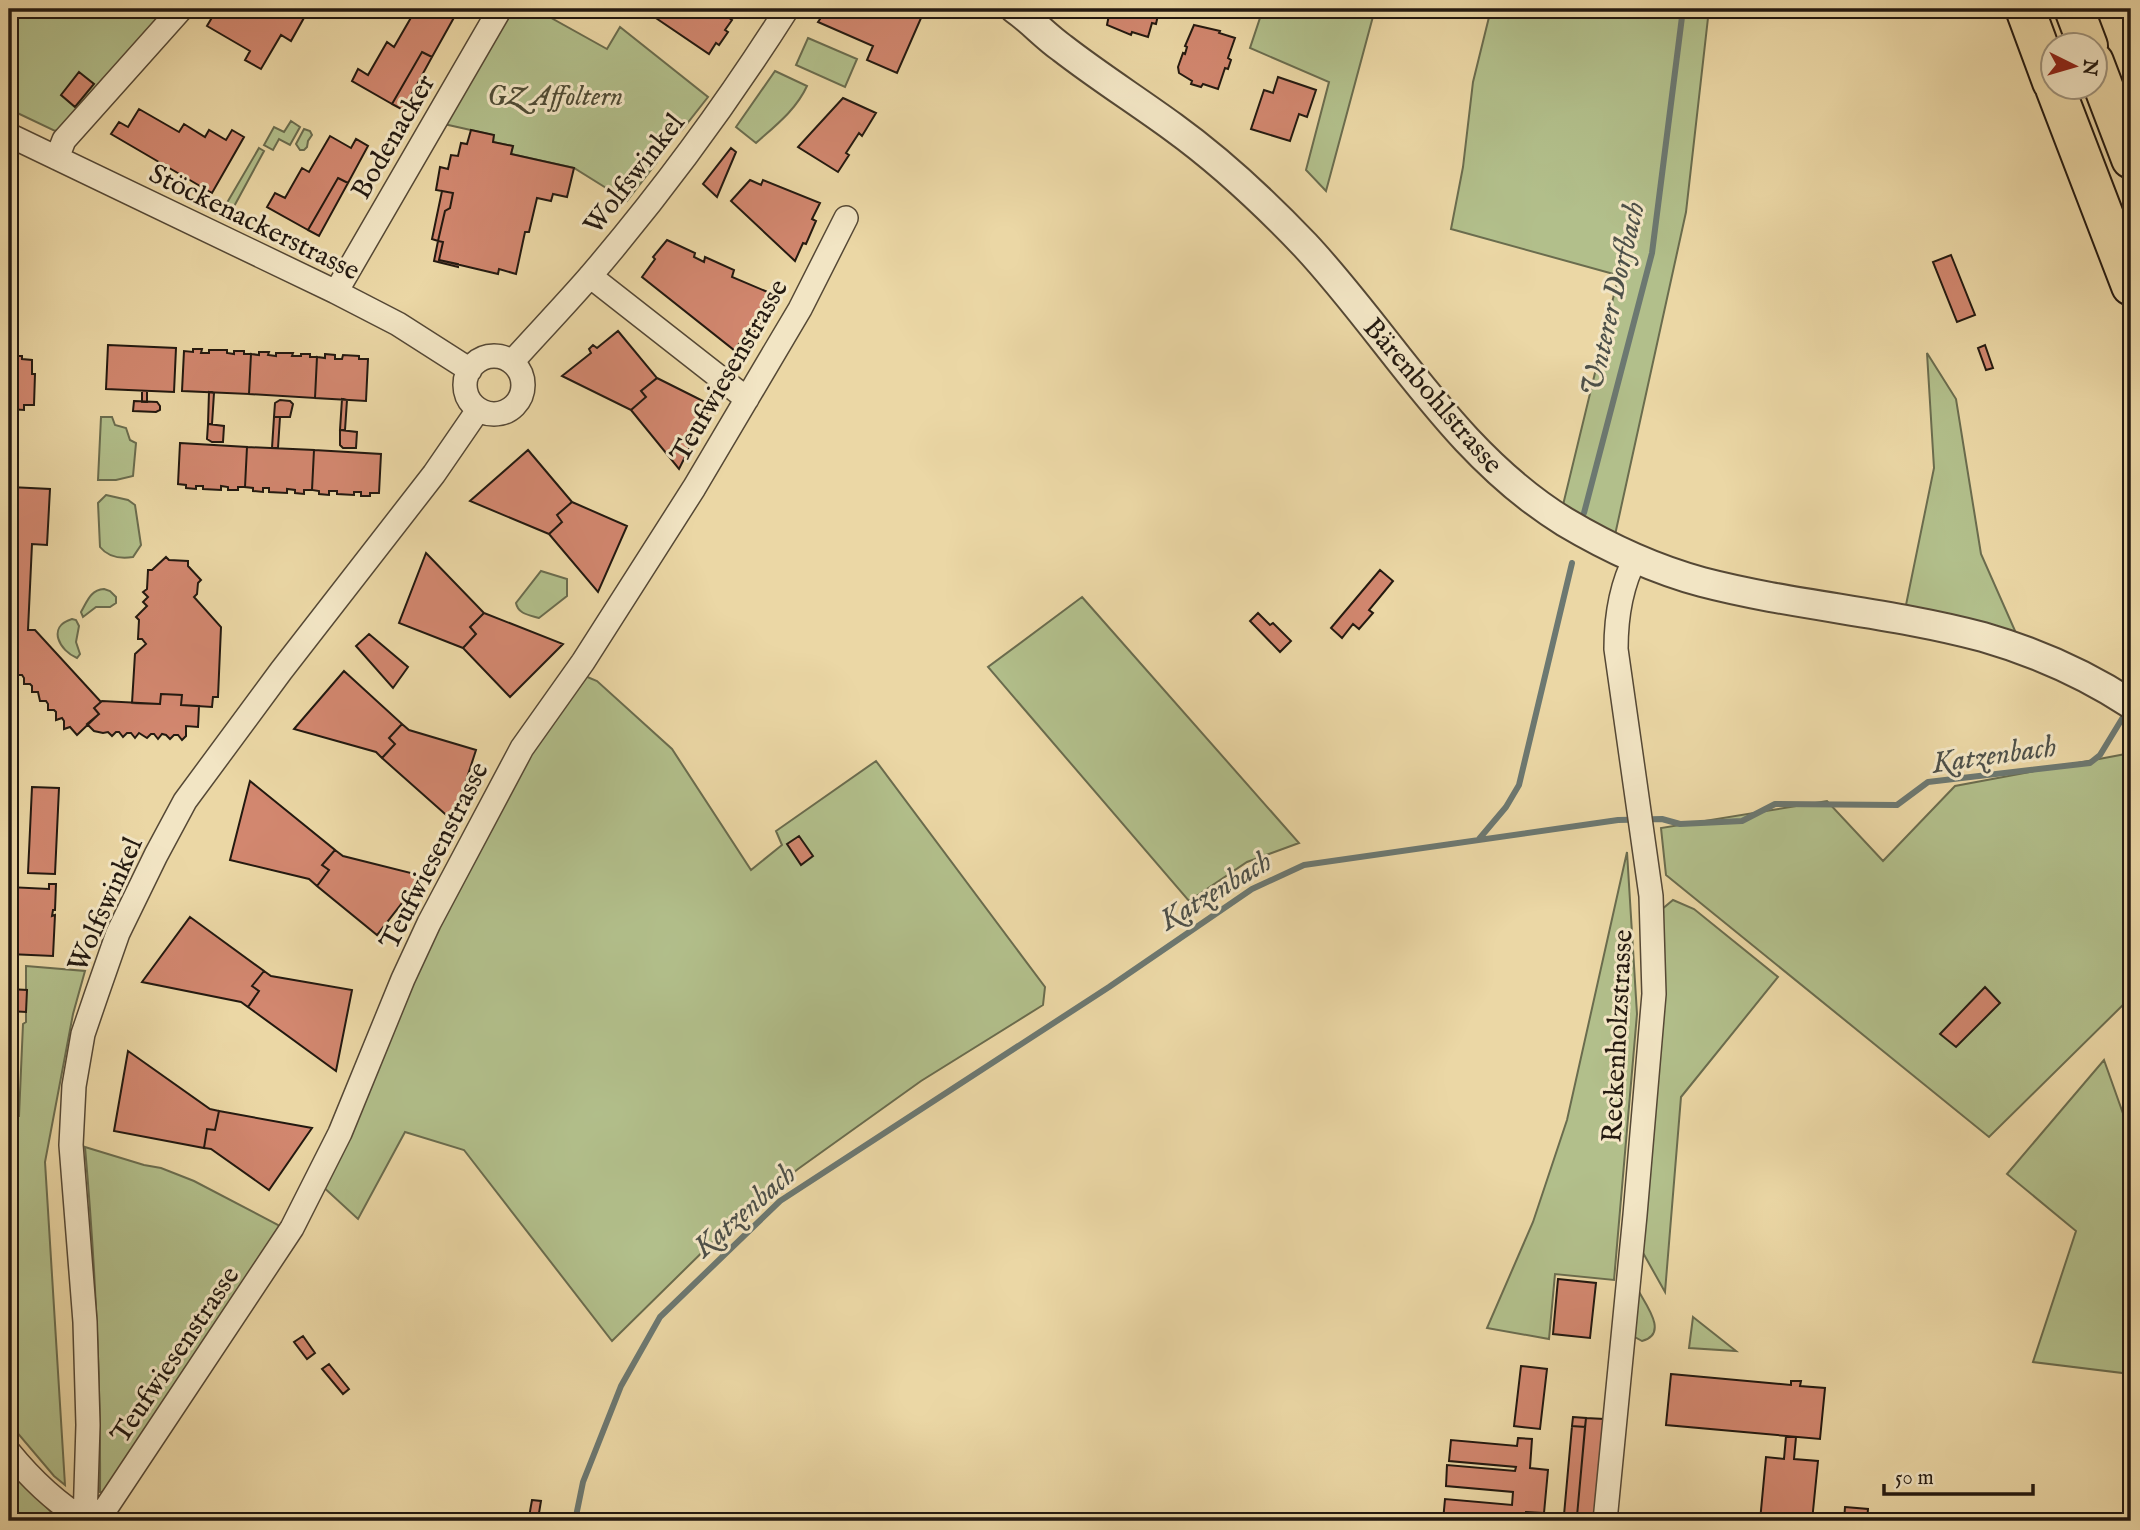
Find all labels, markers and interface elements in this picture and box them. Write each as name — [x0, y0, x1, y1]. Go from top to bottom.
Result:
north arrow — [2038, 32, 2108, 102]
text: N — [2076, 57, 2102, 77]
street label: Bodenacker — [344, 69, 444, 206]
park label: GZ Affoltern — [487, 80, 623, 115]
street label: Wolfswinkel — [577, 107, 693, 242]
street label: Stöckenackerstrasse — [143, 157, 365, 289]
water label: Unterer Dorfbach — [1573, 198, 1655, 401]
street label: Teufwiesenstrasse — [663, 273, 797, 469]
street label: Bärenbohlstrasse — [1355, 311, 1510, 482]
water label: Katzenbach — [1929, 728, 2059, 784]
street label: Teufwiesenstrasse — [373, 756, 498, 956]
street label: Wolfswinkel — [61, 832, 152, 978]
water label: Katzenbach — [1152, 843, 1280, 941]
street label: Reckenholzstrasse — [1595, 929, 1642, 1144]
water label: Katzenbach — [685, 1156, 805, 1267]
street label: Teufwiesenstrasse — [104, 1260, 248, 1451]
scale bar — [1884, 1453, 2033, 1497]
text: 50 m — [1895, 1465, 1934, 1492]

